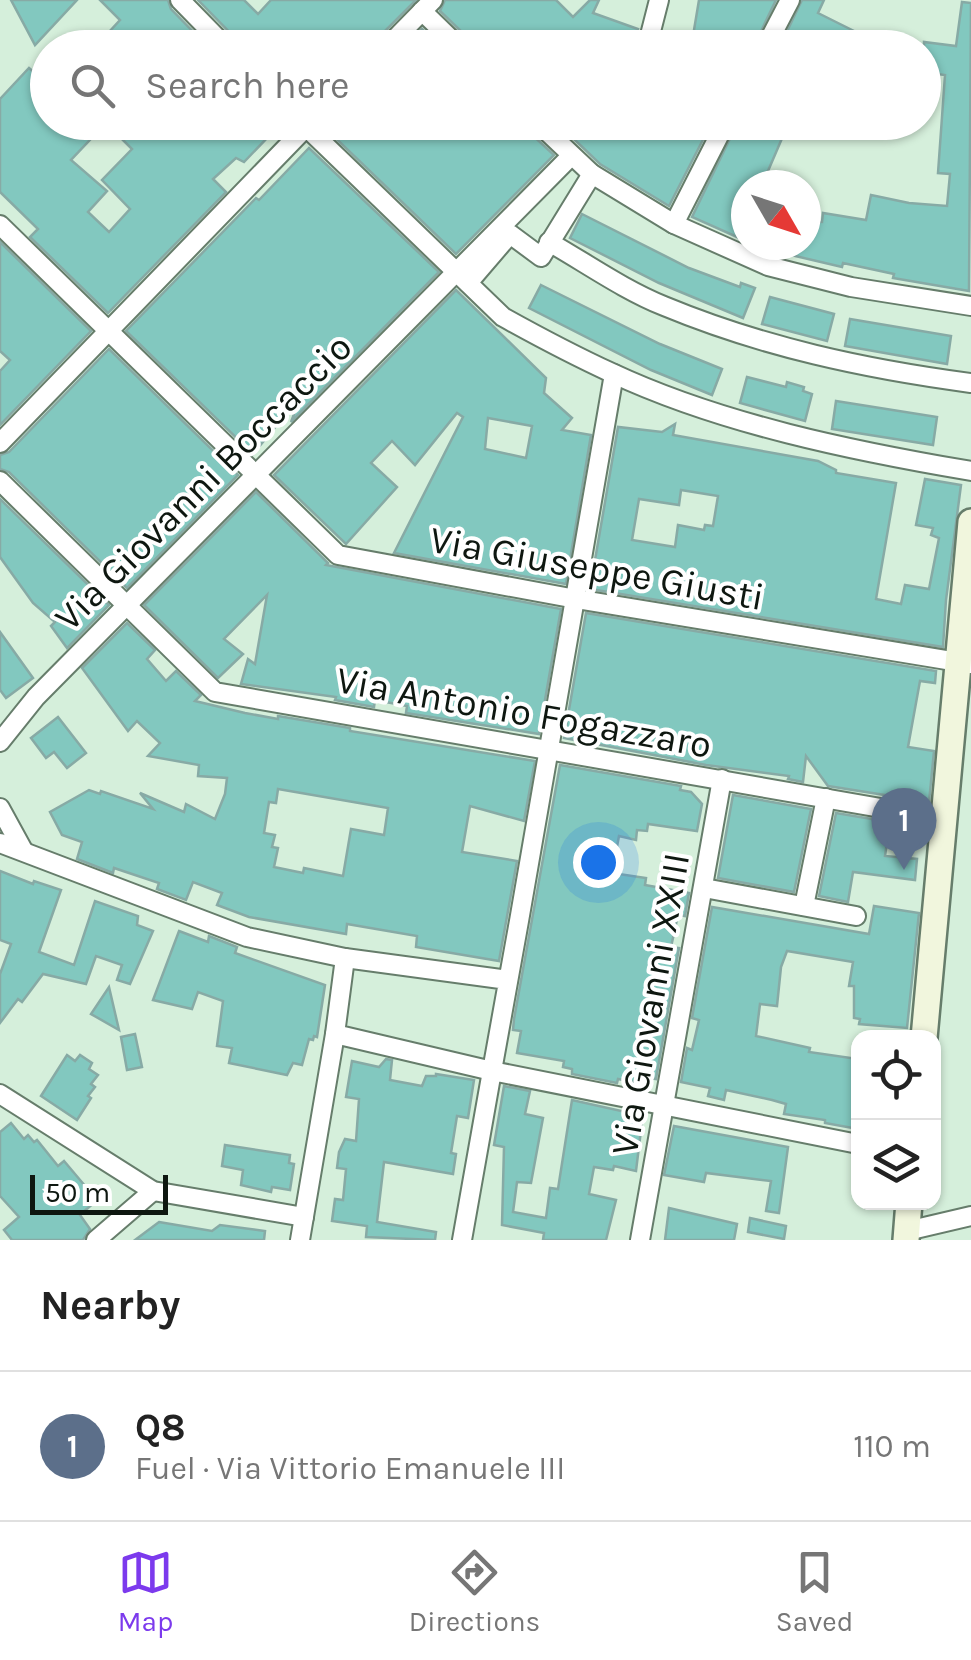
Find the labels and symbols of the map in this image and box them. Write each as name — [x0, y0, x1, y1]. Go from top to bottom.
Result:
north arrow — [731, 170, 821, 260]
street label: Via Giovanni Boccaccio — [46, 325, 361, 640]
street label: Via Giuseppe Giusti — [426, 517, 767, 620]
street label: Via Antonio Fogazzaro — [333, 657, 715, 768]
pin: 1 — [872, 788, 936, 870]
your location — [573, 837, 624, 888]
street label: Via Giovanni XXIII — [602, 849, 699, 1159]
scale bar — [30, 1170, 168, 1214]

